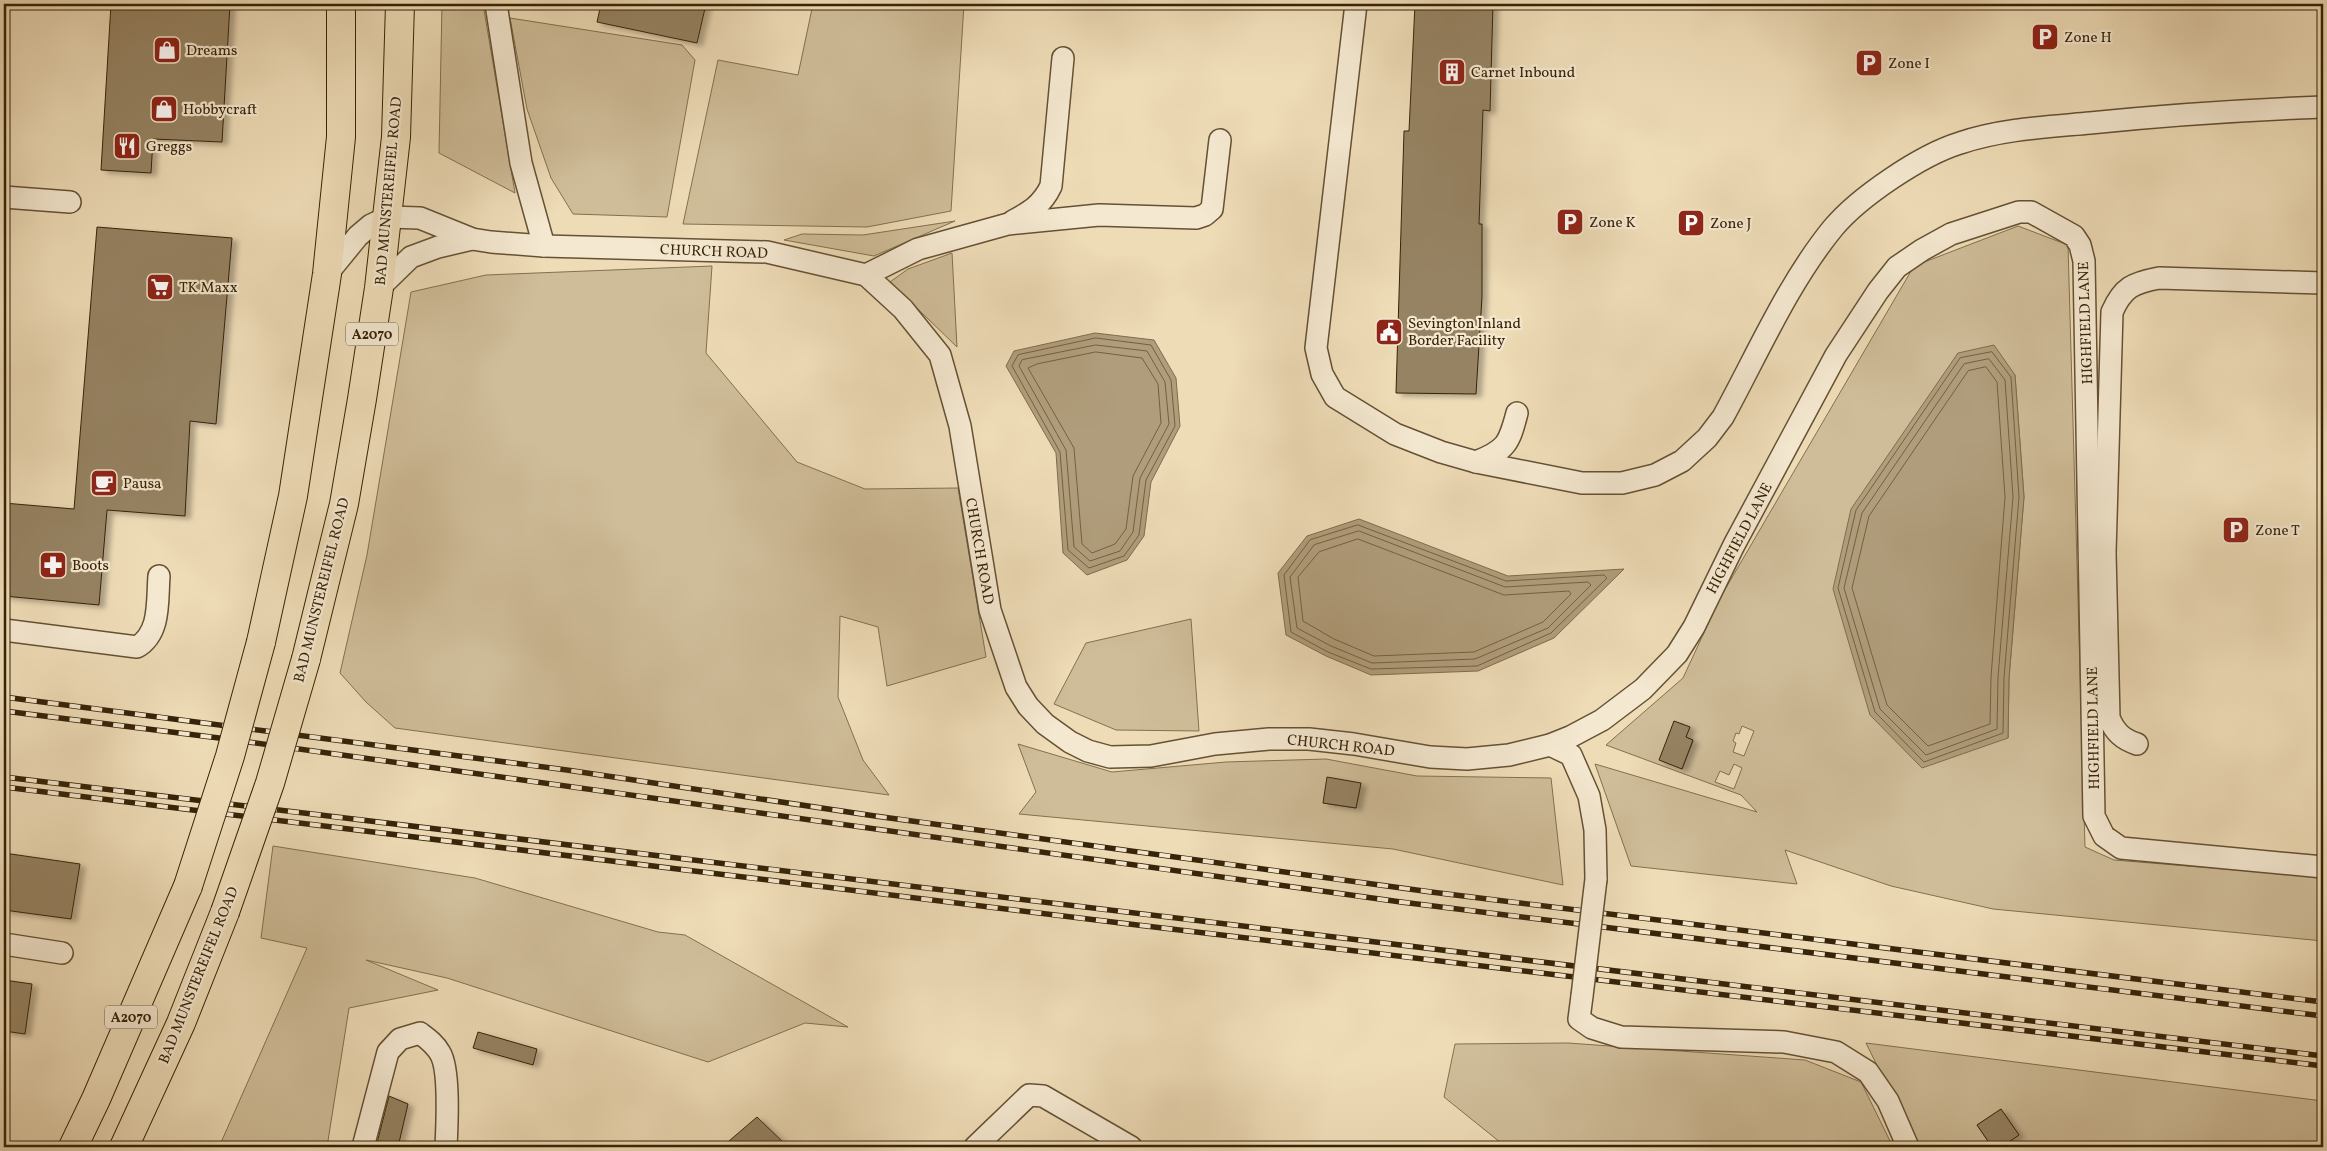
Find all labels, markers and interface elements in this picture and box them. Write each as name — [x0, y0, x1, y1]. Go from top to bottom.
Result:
parking icon: Zone H — [2030, 22, 2060, 52]
place label: Zone H — [2064, 28, 2112, 49]
shop icon: Dreams — [152, 35, 182, 65]
place label: Dreams — [186, 41, 238, 62]
parking icon: Zone I — [1854, 48, 1884, 78]
place label: Zone I — [1888, 54, 1930, 75]
building icon: Carnet Inbound — [1437, 57, 1467, 87]
place label: Carnet Inbound — [1471, 63, 1575, 84]
shop icon: Hobbycraft — [149, 94, 179, 124]
street label: BAD MUNSTEREIFEL ROAD — [371, 96, 408, 286]
place label: Hobbycraft — [183, 100, 257, 121]
restaurant icon: Greggs — [112, 131, 142, 161]
place label: Greggs — [146, 137, 192, 158]
parking icon: Zone K — [1555, 207, 1585, 237]
parking icon: Zone J — [1676, 208, 1706, 238]
place label: Zone K — [1589, 213, 1636, 234]
place label: Zone J — [1710, 214, 1752, 235]
street label: CHURCH ROAD — [660, 240, 768, 265]
street label: HIGHFIELD LANE — [2074, 261, 2099, 385]
supermarket icon: TK Maxx — [145, 272, 175, 302]
place label: TK Maxx — [179, 278, 238, 299]
place label: Sevington Inland Border Facility — [1408, 314, 1521, 352]
public building icon: Sevington Inland Border Facility — [1374, 317, 1404, 347]
road number: A2070 — [346, 322, 398, 346]
cafe icon: Pausa — [89, 468, 119, 498]
place label: Pausa — [123, 474, 162, 495]
street label: HIGHFIELD LANE — [1702, 479, 1778, 598]
street label: BAD MUNSTEREIFEL ROAD — [289, 496, 356, 685]
street label: CHURCH ROAD — [959, 496, 998, 606]
parking icon: Zone T — [2221, 515, 2251, 545]
place label: Zone T — [2255, 521, 2300, 542]
pharmacy icon: Boots — [38, 550, 68, 580]
place label: Boots — [72, 556, 109, 577]
street label: HIGHFIELD LANE — [2083, 666, 2106, 790]
street label: CHURCH ROAD — [1286, 730, 1396, 763]
street label: BAD MUNSTEREIFEL ROAD — [154, 884, 245, 1067]
road number: A2070 — [105, 1006, 157, 1028]

